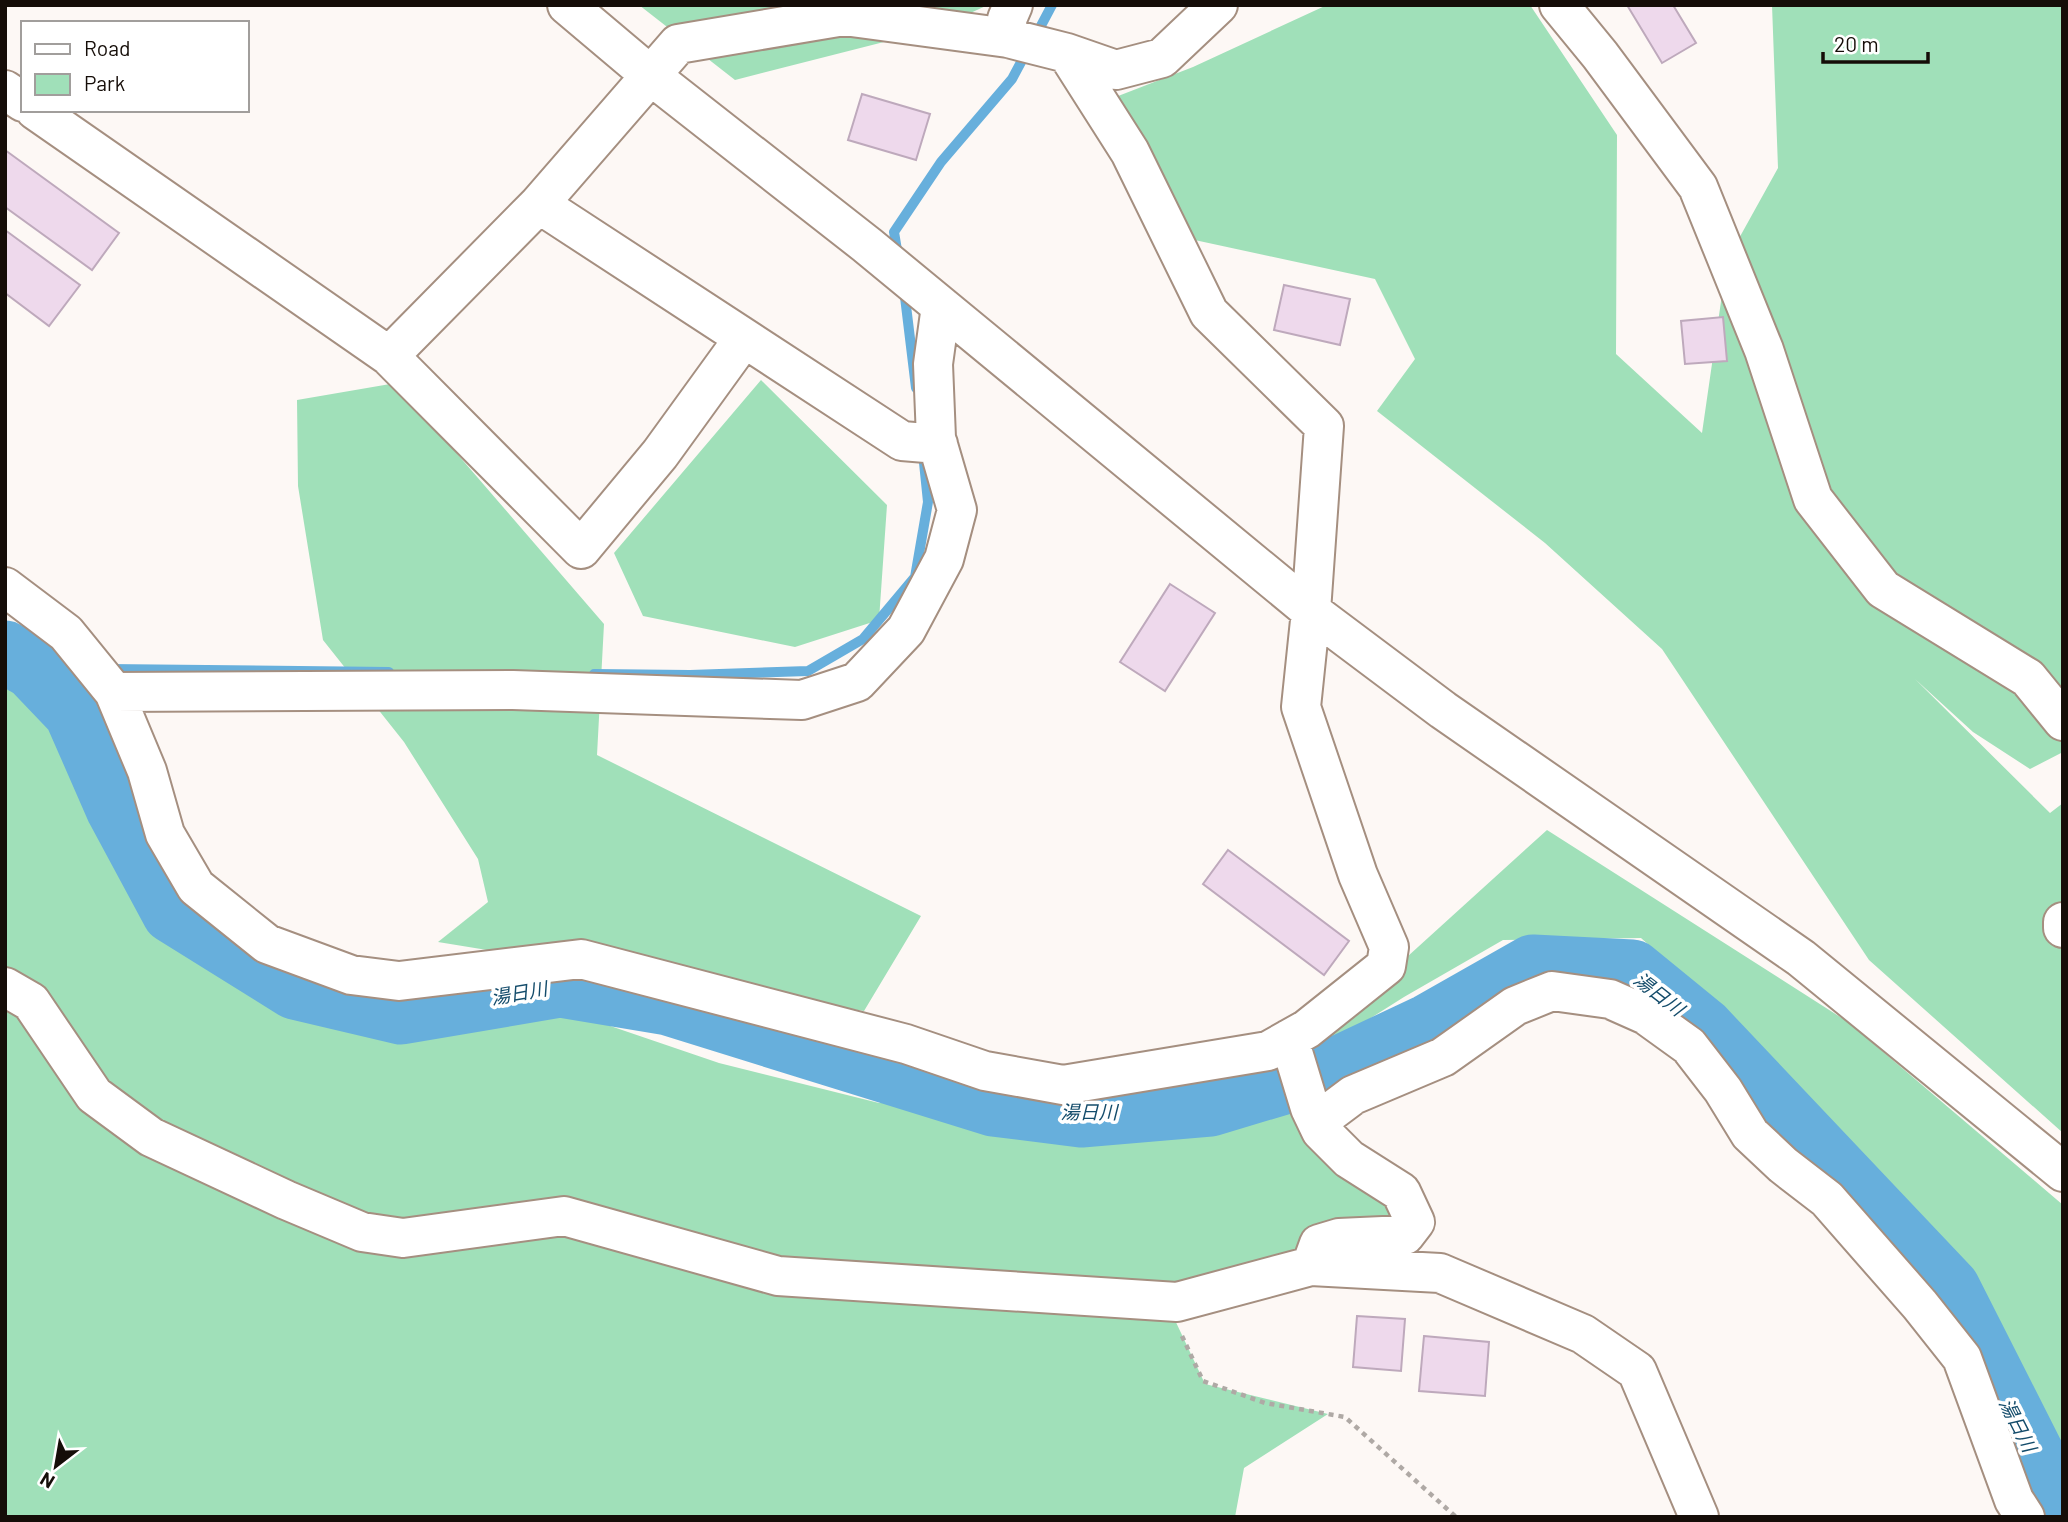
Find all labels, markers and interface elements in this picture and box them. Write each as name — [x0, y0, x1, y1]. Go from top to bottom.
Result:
legend — [21, 21, 248, 112]
scale bar — [1823, 21, 1928, 65]
text: 20 m — [1834, 31, 1879, 56]
text: Road — [84, 35, 130, 60]
text: Park — [84, 70, 125, 95]
water label: 湯日川 — [1630, 967, 1690, 1021]
water label: 湯日川 — [489, 976, 551, 1009]
water label: 湯日川 — [1060, 1100, 1119, 1123]
water label: 湯日川 — [1995, 1394, 2043, 1457]
north arrow — [21, 1431, 91, 1501]
text: N — [36, 1468, 58, 1494]

